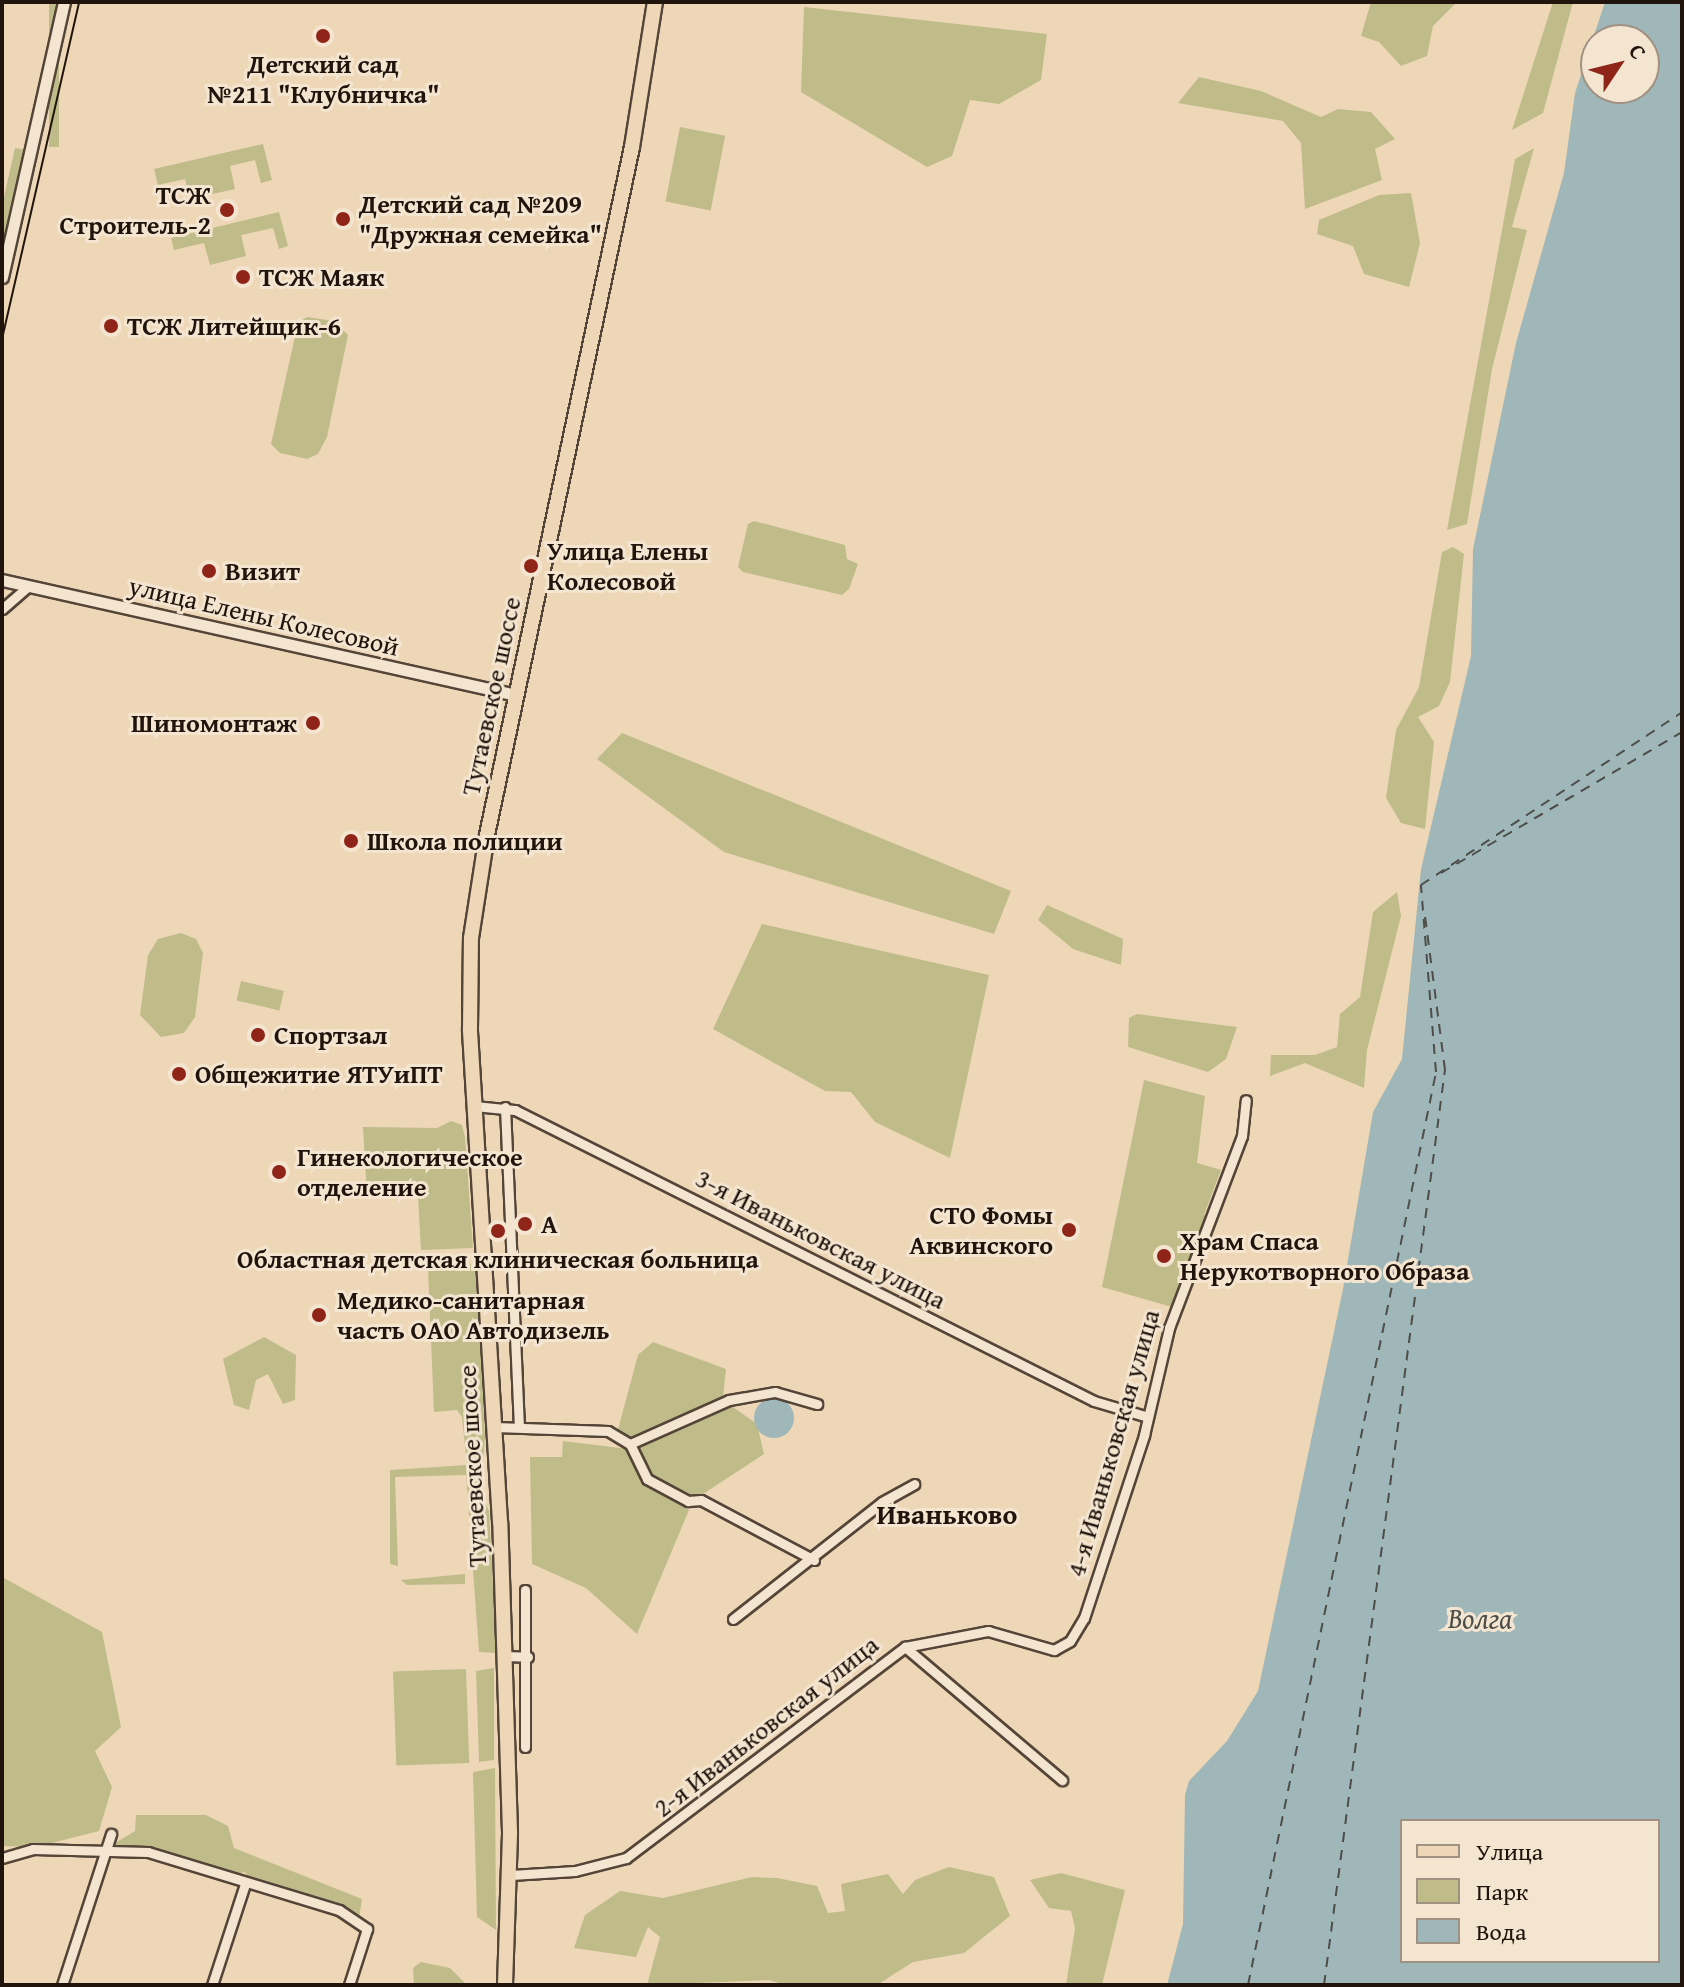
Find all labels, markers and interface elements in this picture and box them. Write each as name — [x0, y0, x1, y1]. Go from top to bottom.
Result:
north arrow — [1580, 24, 1660, 104]
marker: Детский сад №211 "Клубничка" — [314, 27, 332, 45]
text: С — [1621, 37, 1655, 66]
place label: Детский сад №211 "Клубничка" — [206, 48, 440, 110]
place label: ТСЖ Строитель-2 — [59, 179, 211, 240]
place label: Детский сад №209 "Дружная семейка" — [359, 188, 602, 250]
marker: ТСЖ Строитель-2 — [218, 201, 236, 219]
marker: Детский сад №209 "Дружная семейка" — [334, 210, 352, 228]
place label: ТСЖ Маяк — [259, 261, 384, 293]
marker: ТСЖ Маяк — [234, 268, 252, 286]
place label: ТСЖ Литейщик-6 — [127, 310, 341, 342]
marker: ТСЖ Литейщик-6 — [102, 317, 120, 335]
place label: Улица Елены Колесовой — [547, 535, 708, 596]
place label: Визит — [225, 555, 300, 587]
marker: Улица Елены Колесовой — [522, 557, 540, 575]
marker: Визит — [200, 562, 218, 580]
street label: улица Елены Колесовой — [126, 570, 402, 662]
street label: Тутаевское шоссе — [455, 594, 527, 798]
place label: Шиномонтаж — [131, 707, 297, 739]
marker: Шиномонтаж — [304, 714, 322, 732]
place label: Школа полиции — [367, 825, 563, 857]
marker: Школа полиции — [342, 832, 360, 850]
place label: Спортзал — [274, 1019, 388, 1051]
marker: Спортзал — [249, 1026, 267, 1044]
place label: Общежитие ЯТУиПТ — [195, 1058, 443, 1090]
marker: Общежитие ЯТУиПТ — [170, 1065, 188, 1083]
place label: Гинекологическое отделение — [297, 1141, 523, 1202]
marker: Гинекологическое отделение — [268, 1161, 290, 1183]
street label: 3-я Иваньковская улица — [691, 1162, 951, 1316]
place label: СТО Фомы Аквинского — [909, 1199, 1053, 1260]
place label: А — [541, 1208, 558, 1240]
marker: А — [516, 1215, 534, 1233]
marker: СТО Фомы Аквинского — [1060, 1221, 1078, 1239]
marker: Областная детская клиническая больница — [489, 1222, 507, 1240]
place label: Храм Спаса Нерукотворного Образа — [1180, 1225, 1470, 1286]
place label: Областная детская клиническая больница — [237, 1243, 759, 1275]
marker: Храм Спаса Нерукотворного Образа — [1155, 1247, 1173, 1265]
place label: Медико-санитарная часть ОАО Автодизель — [337, 1284, 610, 1346]
marker: Медико-санитарная часть ОАО Автодизель — [308, 1304, 330, 1326]
street label: 4-я Иваньковская улица — [1060, 1306, 1166, 1580]
street label: Тутаевское шоссе — [451, 1364, 493, 1568]
district label: Иваньково — [877, 1497, 1017, 1531]
water label: Волга — [1448, 1601, 1512, 1635]
street label: 2-я Иваньковская улица — [647, 1629, 885, 1823]
legend — [1400, 1819, 1660, 1963]
text: Улица — [1476, 1834, 1543, 1869]
text: Парк — [1476, 1874, 1528, 1909]
text: Вода — [1476, 1914, 1526, 1949]

